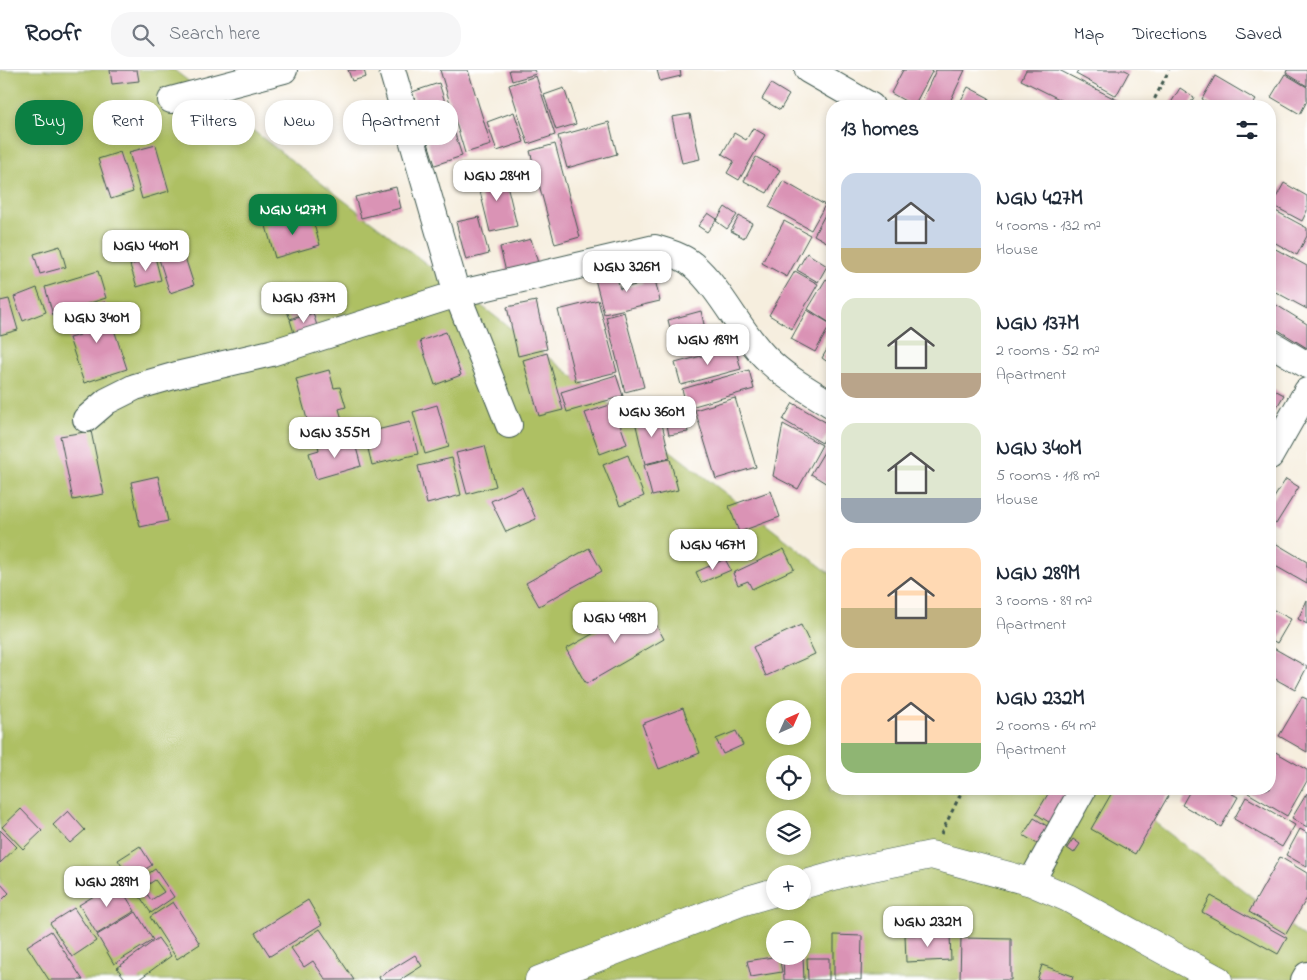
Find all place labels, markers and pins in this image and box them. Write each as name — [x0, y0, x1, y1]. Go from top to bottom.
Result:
pin: NGN 284M — [445, 160, 549, 202]
pin: NGN 427M — [241, 194, 345, 236]
pin: NGN 440M — [94, 230, 198, 272]
pin: NGN 326M — [575, 250, 679, 293]
pin: NGN 137M — [252, 282, 356, 324]
pin: NGN 340M — [45, 302, 149, 344]
pin: NGN 189M — [656, 324, 760, 366]
pin: NGN 360M — [600, 396, 704, 438]
pin: NGN 355M — [283, 416, 387, 459]
pin: NGN 467M — [661, 528, 765, 571]
pin: NGN 498M — [563, 602, 667, 644]
pin: NGN 289M — [55, 866, 159, 908]
pin: NGN 232M — [876, 906, 980, 948]

